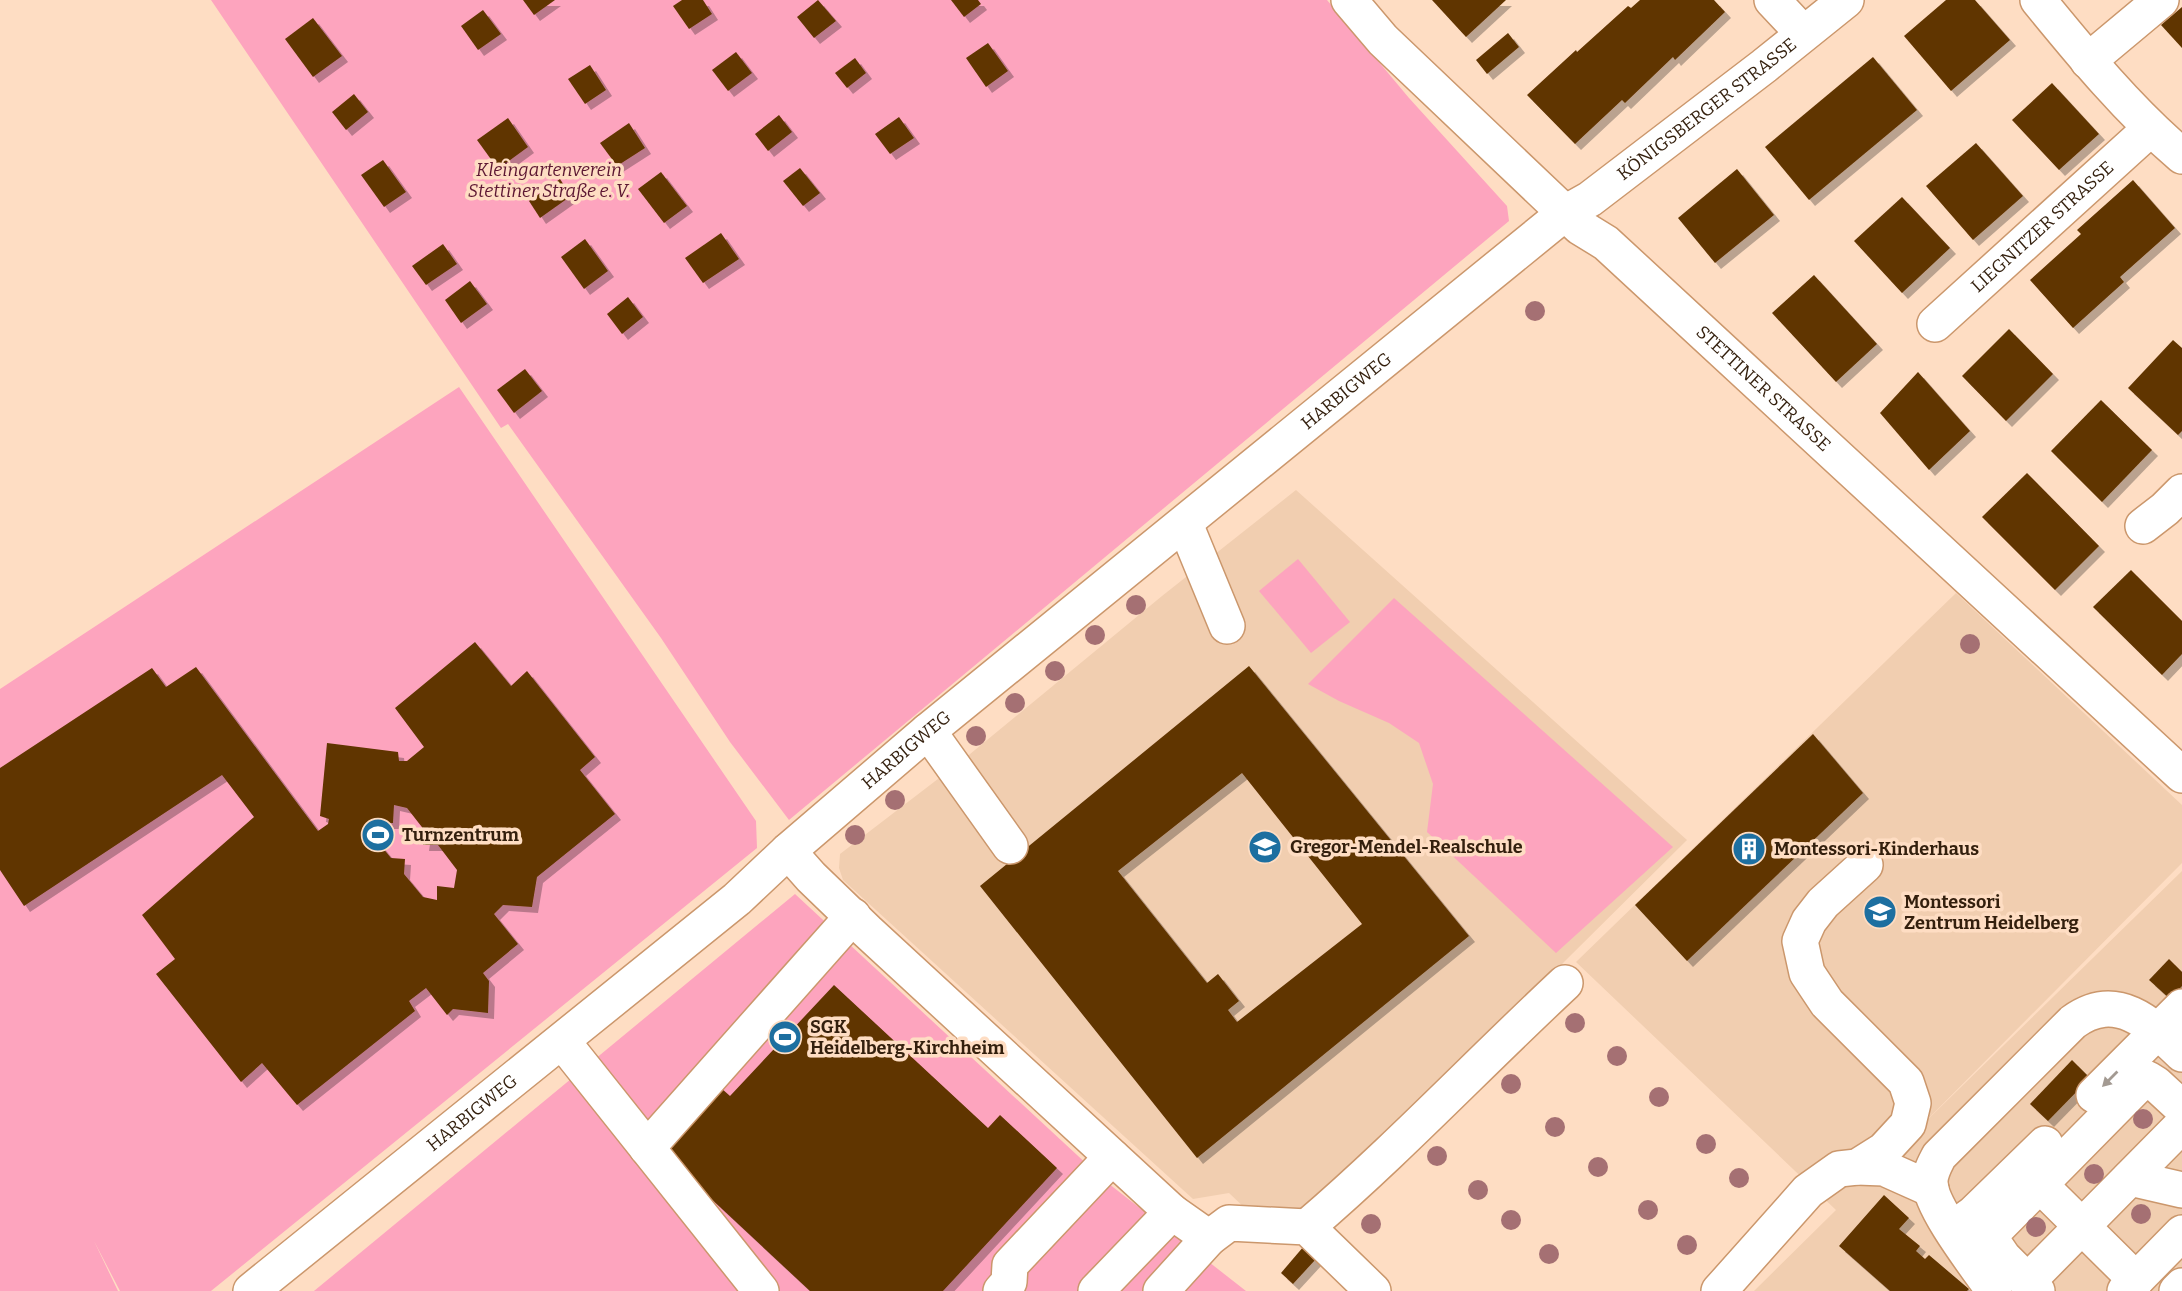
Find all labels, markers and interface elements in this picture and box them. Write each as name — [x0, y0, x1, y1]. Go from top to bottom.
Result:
street label: KÖNIGSBERGER STRASSE — [1613, 33, 1801, 185]
street label: LIEGNITZER STRASSE — [1967, 156, 2118, 297]
park label: Kleingartenverein Stettiner Straße e. V. — [468, 159, 630, 202]
street label: STETTINER STRASSE — [1692, 321, 1835, 456]
street label: HARBIGWEG — [1297, 348, 1396, 434]
street label: HARBIGWEG — [857, 706, 955, 794]
sports icon: Turnzentrum — [359, 816, 397, 854]
place label: Turnzentrum — [402, 824, 519, 846]
school or university icon: Gregor-Mendel-Realschule — [1246, 828, 1284, 866]
building icon: Montessori-Kinderhaus — [1730, 830, 1768, 868]
place label: Gregor-Mendel-Realschule — [1290, 836, 1523, 858]
place label: Montessori-Kinderhaus — [1774, 838, 1979, 860]
place label: Montessori Zentrum Heidelberg — [1904, 891, 2080, 934]
school or university icon: Montessori Zentrum Heidelberg — [1861, 893, 1899, 931]
place label: SGK Heidelberg-Kirchheim — [810, 1016, 1004, 1059]
sports icon: SGK Heidelberg-Kirchheim — [766, 1018, 804, 1056]
street label: HARBIGWEG — [422, 1070, 522, 1156]
one-way arrow — [2102, 1071, 2118, 1087]

